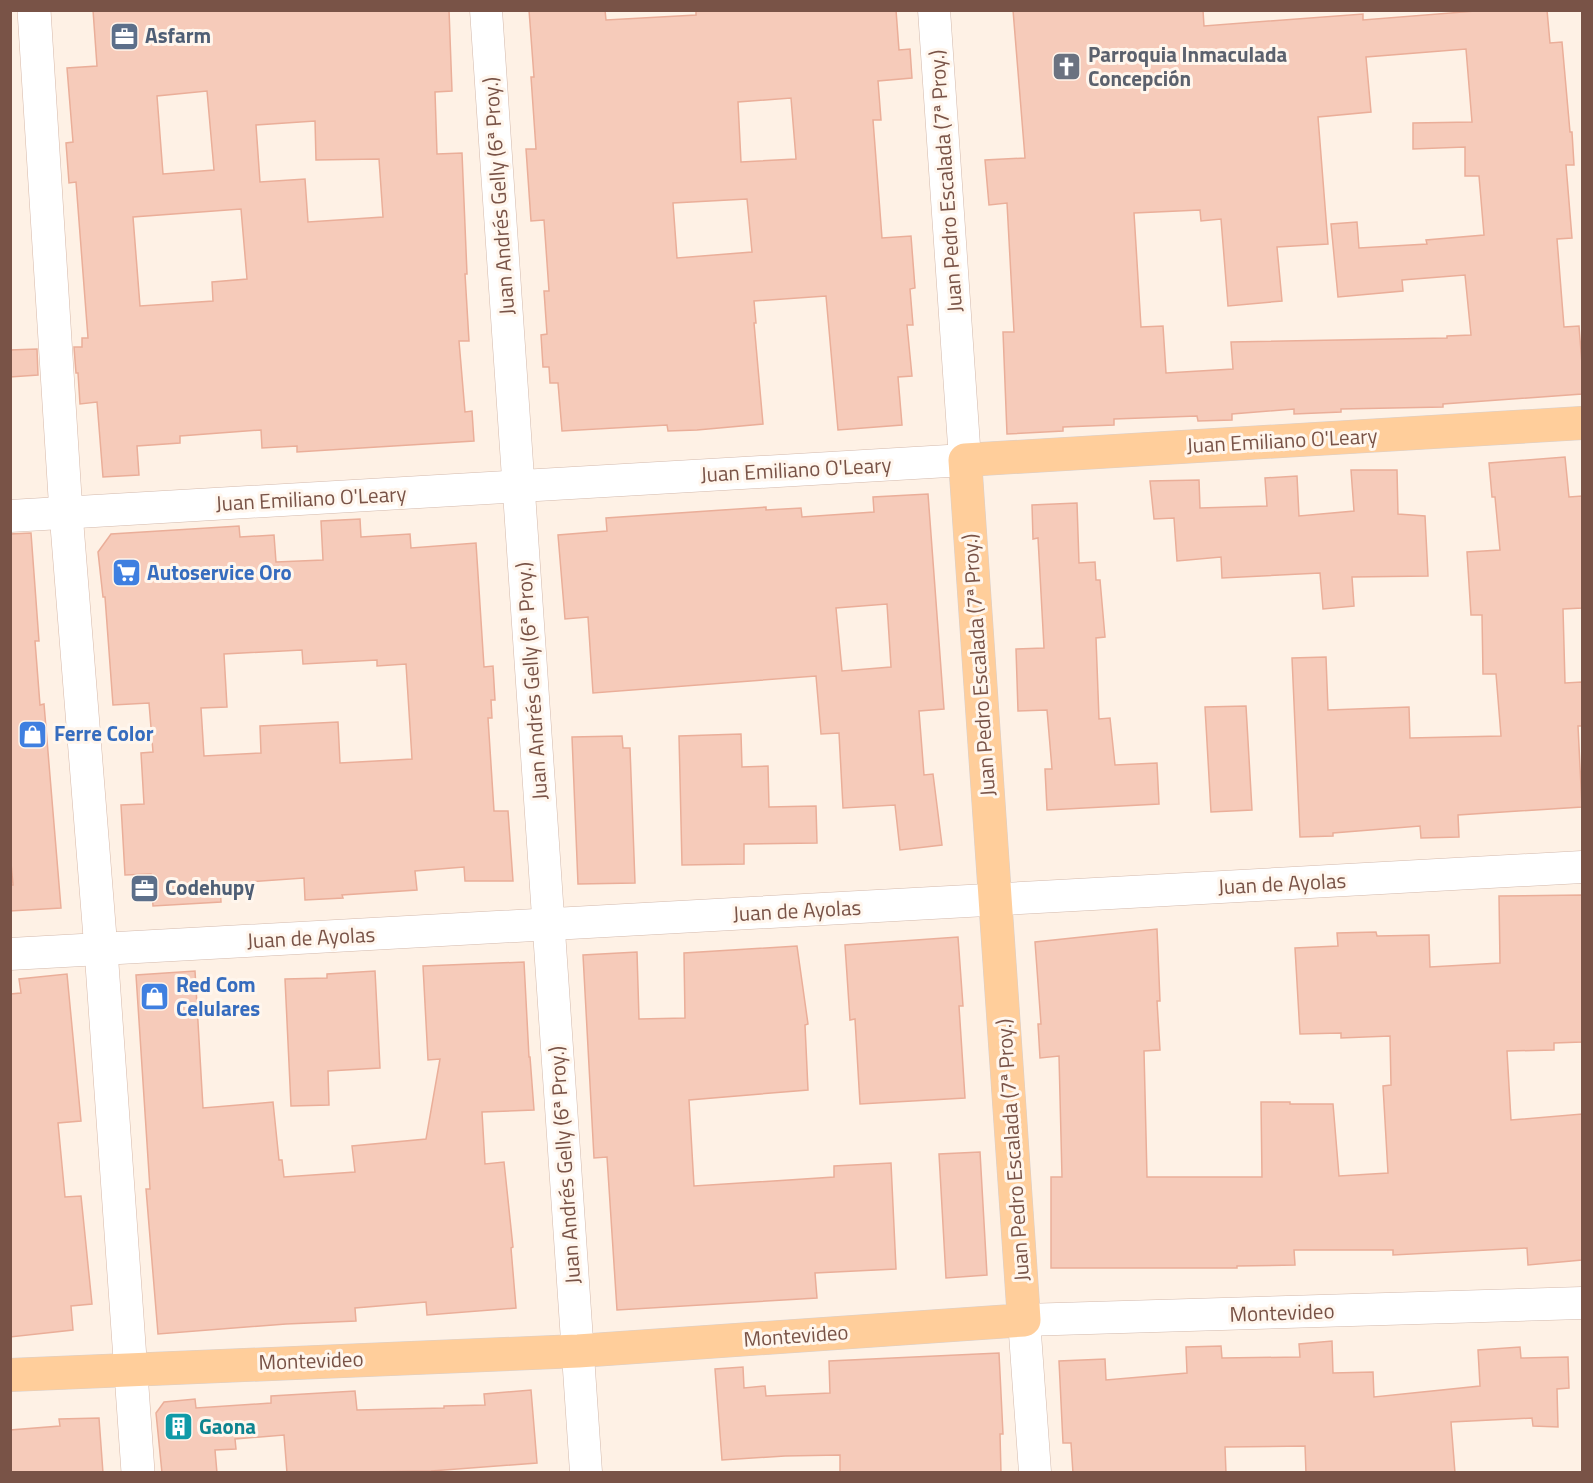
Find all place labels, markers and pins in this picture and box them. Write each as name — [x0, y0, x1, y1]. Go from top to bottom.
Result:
place label: Asfarm — [145, 19, 211, 51]
office icon: Asfarm — [108, 20, 140, 52]
place label: Parroquia Inmaculada Concepción — [1088, 38, 1287, 94]
church icon: Parroquia Inmaculada Concepción — [1051, 51, 1083, 83]
place label: Autoservice Oro — [147, 556, 292, 588]
supermarket icon: Autoservice Oro — [110, 557, 142, 589]
place label: Ferre Color — [54, 717, 154, 749]
shop icon: Ferre Color — [17, 718, 49, 750]
place label: Codehupy — [165, 871, 255, 903]
office icon: Codehupy — [128, 872, 160, 904]
place label: Red Com Celulares — [176, 968, 260, 1024]
shop icon: Red Com Celulares — [139, 981, 171, 1013]
place label: Gaona — [199, 1410, 256, 1442]
building icon: Gaona — [162, 1411, 194, 1443]

